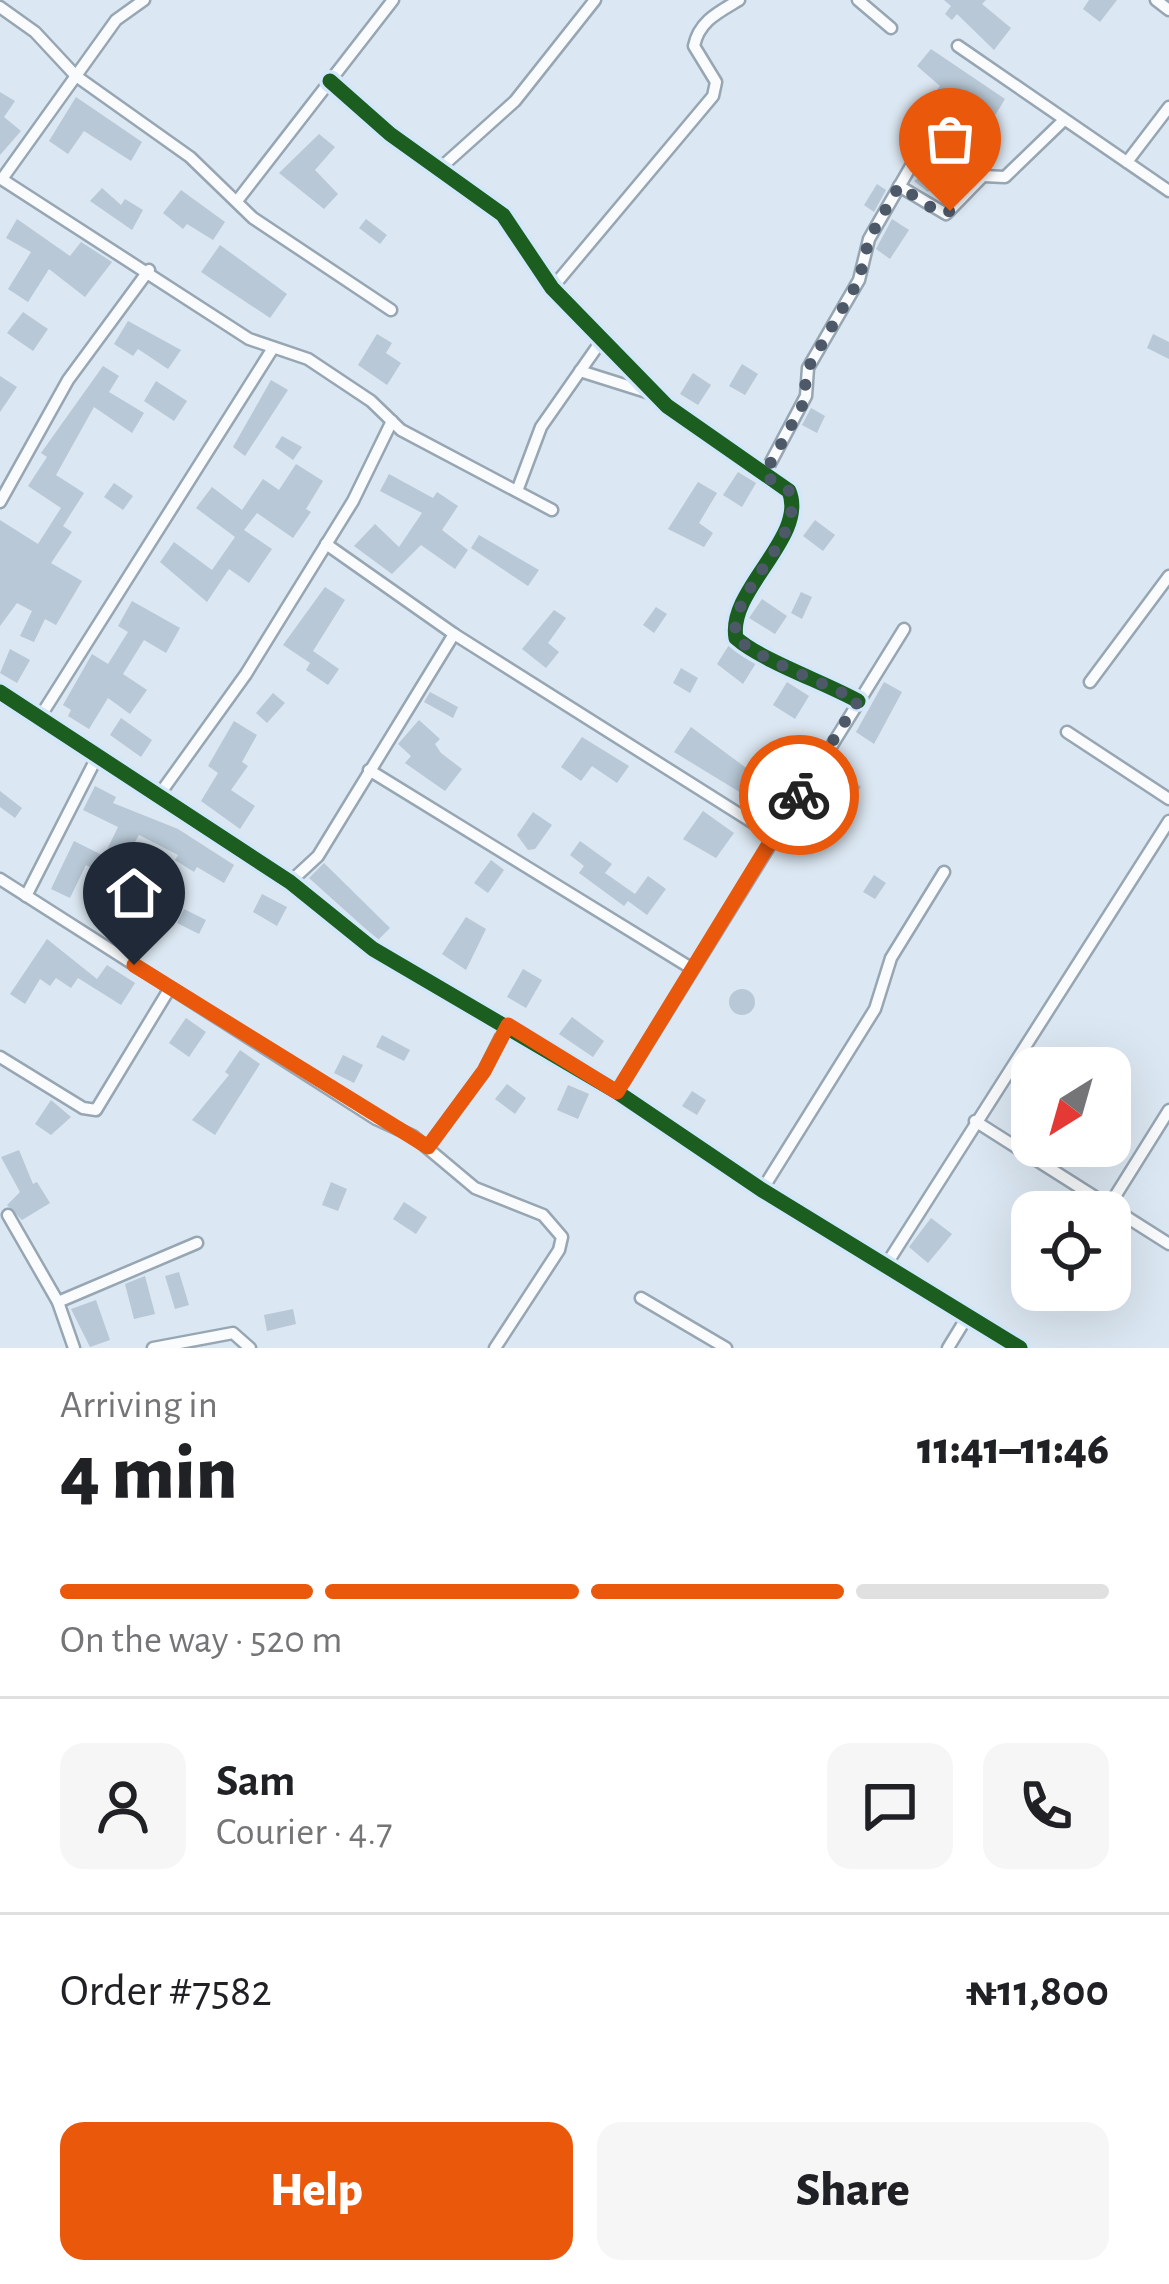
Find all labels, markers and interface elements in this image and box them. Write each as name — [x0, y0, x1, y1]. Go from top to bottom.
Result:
pin — [899, 88, 1001, 211]
icon: bag — [917, 106, 983, 172]
courier — [739, 735, 859, 855]
icon: bike — [766, 762, 832, 828]
pin — [83, 842, 185, 965]
icon: home — [101, 860, 167, 926]
north arrow — [1011, 1047, 1131, 1167]
map controls — [1011, 1047, 1131, 1311]
button: locate — [1011, 1191, 1131, 1311]
text: Arriving in — [60, 1386, 218, 1425]
text: 11:41–11:46 — [917, 1427, 1109, 1472]
text: 4 min — [60, 1435, 237, 1513]
text: On the way · 520 m — [60, 1621, 342, 1660]
button: person — [60, 1743, 186, 1869]
button: chat — [827, 1743, 953, 1869]
button: phone — [983, 1743, 1109, 1869]
text: Sam — [216, 1759, 295, 1804]
text: Courier · 4.7 — [216, 1813, 393, 1852]
text: Order #7582 — [60, 1969, 272, 2014]
text: ₦11,800 — [965, 1969, 1109, 2014]
button: Help — [60, 2122, 573, 2260]
button: Share — [597, 2122, 1109, 2260]

